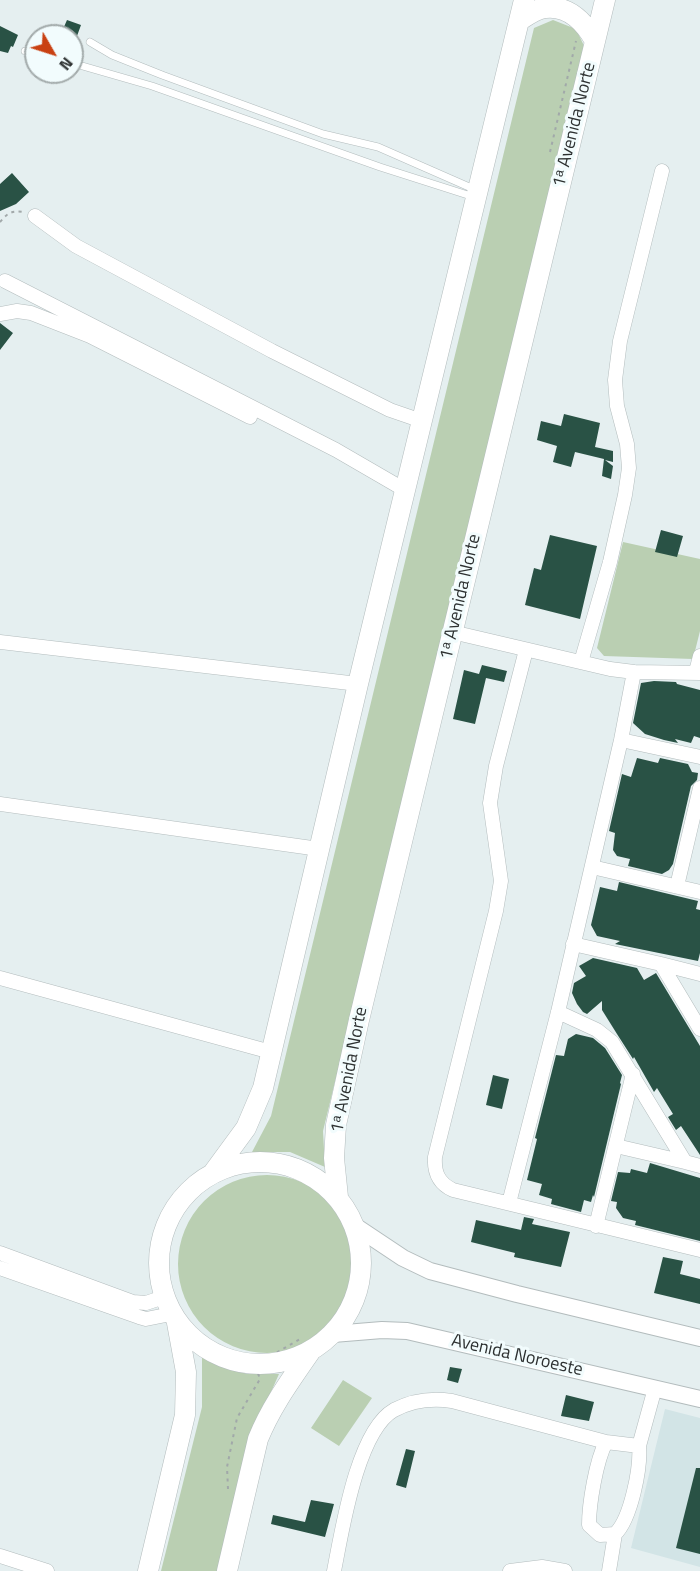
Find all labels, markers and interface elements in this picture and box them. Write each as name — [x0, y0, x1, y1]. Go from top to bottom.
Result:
north arrow — [24, 24, 84, 84]
text: N — [54, 52, 79, 76]
street label: 1ᵃ Avenida Norte — [549, 60, 601, 190]
street label: 1ᵃ Avenida Norte — [436, 532, 486, 662]
street label: 1ᵃ Avenida Norte — [327, 1005, 373, 1135]
street label: Avenida Noroeste — [449, 1330, 585, 1382]

